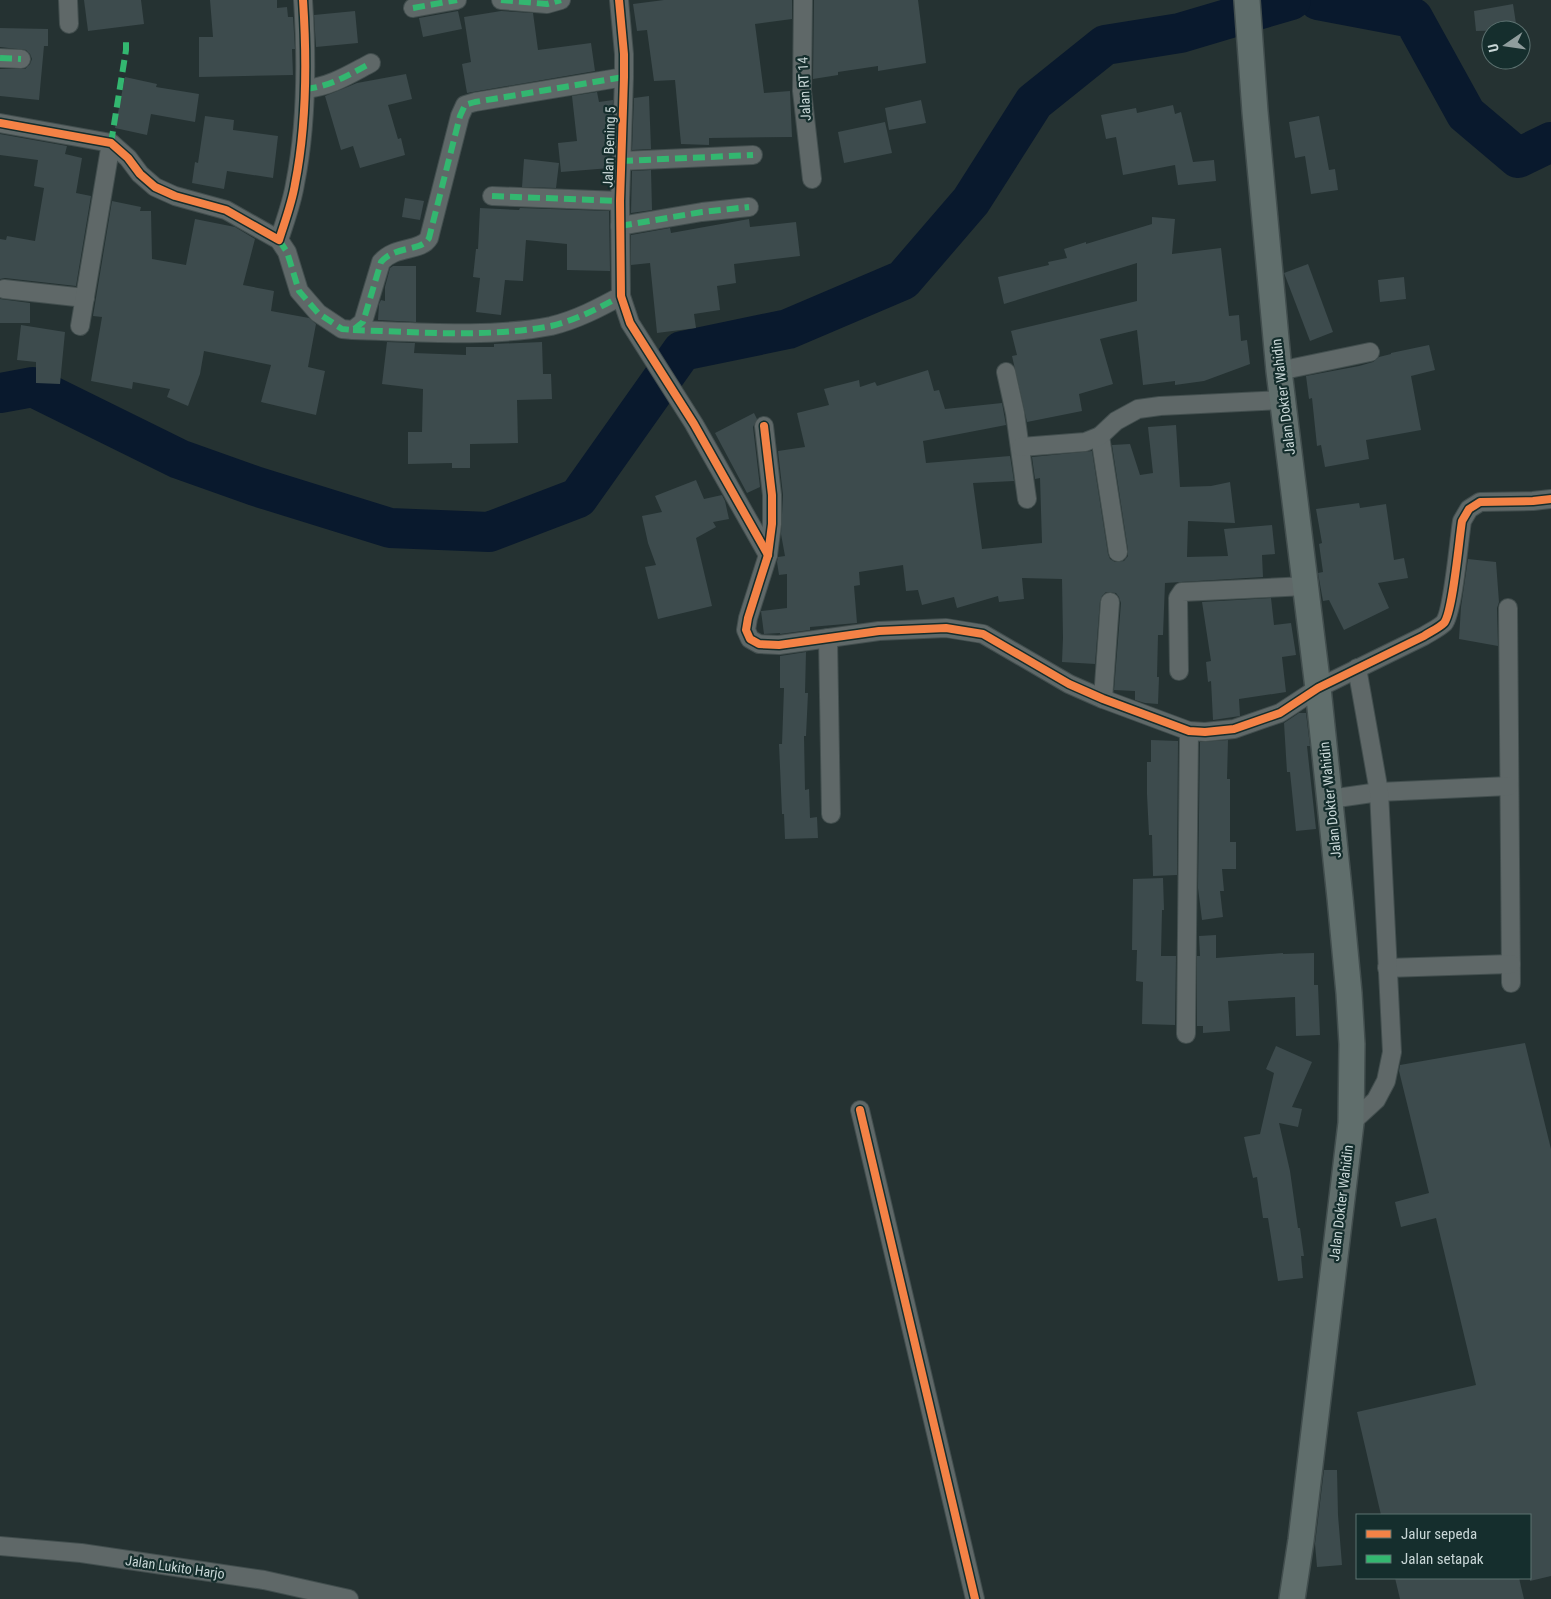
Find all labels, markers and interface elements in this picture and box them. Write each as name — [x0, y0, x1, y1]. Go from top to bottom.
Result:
north arrow — [1481, 20, 1531, 70]
text: U — [1485, 42, 1502, 54]
street label: Jalan RT 14 — [794, 56, 814, 122]
street label: Jalan Bening 5 — [600, 106, 618, 188]
street label: Jalan Dokter Wahidin — [1268, 338, 1298, 456]
street label: Jalan Dokter Wahidin — [1316, 741, 1344, 859]
street label: Jalan Dokter Wahidin — [1326, 1144, 1356, 1262]
legend — [1356, 1514, 1531, 1579]
text: Jalur sepeda — [1401, 1525, 1477, 1543]
text: Jalan setapak — [1401, 1550, 1484, 1568]
street label: Jalan Lukito Harjo — [124, 1552, 226, 1582]

